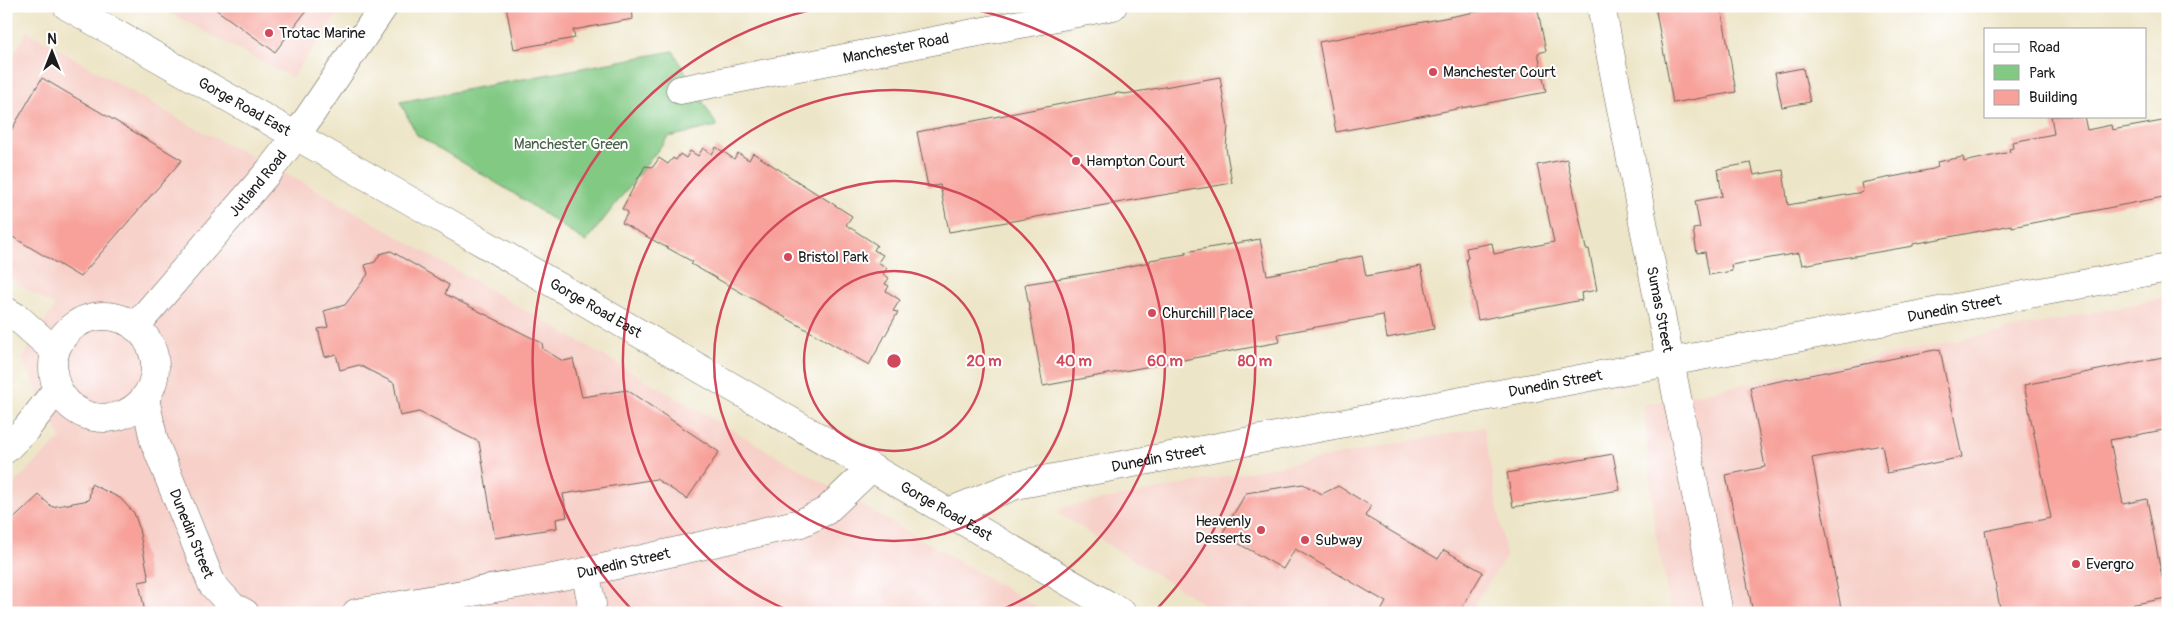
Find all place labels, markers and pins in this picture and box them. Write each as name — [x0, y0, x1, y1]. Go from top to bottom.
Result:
place label: Trotac Marine — [279, 24, 366, 43]
marker: Trotac Marine — [263, 27, 275, 39]
place label: Manchester Court — [1443, 63, 1557, 82]
marker: Manchester Court — [1427, 66, 1439, 78]
place label: Hampton Court — [1086, 152, 1186, 171]
marker: Hampton Court — [1070, 155, 1082, 167]
place label: Bristol Park — [798, 248, 869, 267]
marker: Bristol Park — [782, 251, 794, 263]
place label: Churchill Place — [1162, 304, 1254, 323]
marker: Churchill Place — [1146, 307, 1158, 319]
centre of rings — [885, 352, 903, 370]
place label: Heavenly Desserts — [1195, 512, 1252, 548]
marker: Heavenly Desserts — [1255, 524, 1267, 536]
place label: Subway — [1315, 531, 1363, 550]
marker: Subway — [1299, 534, 1311, 546]
place label: Evergro — [2086, 555, 2134, 574]
marker: Evergro — [2070, 558, 2082, 570]

